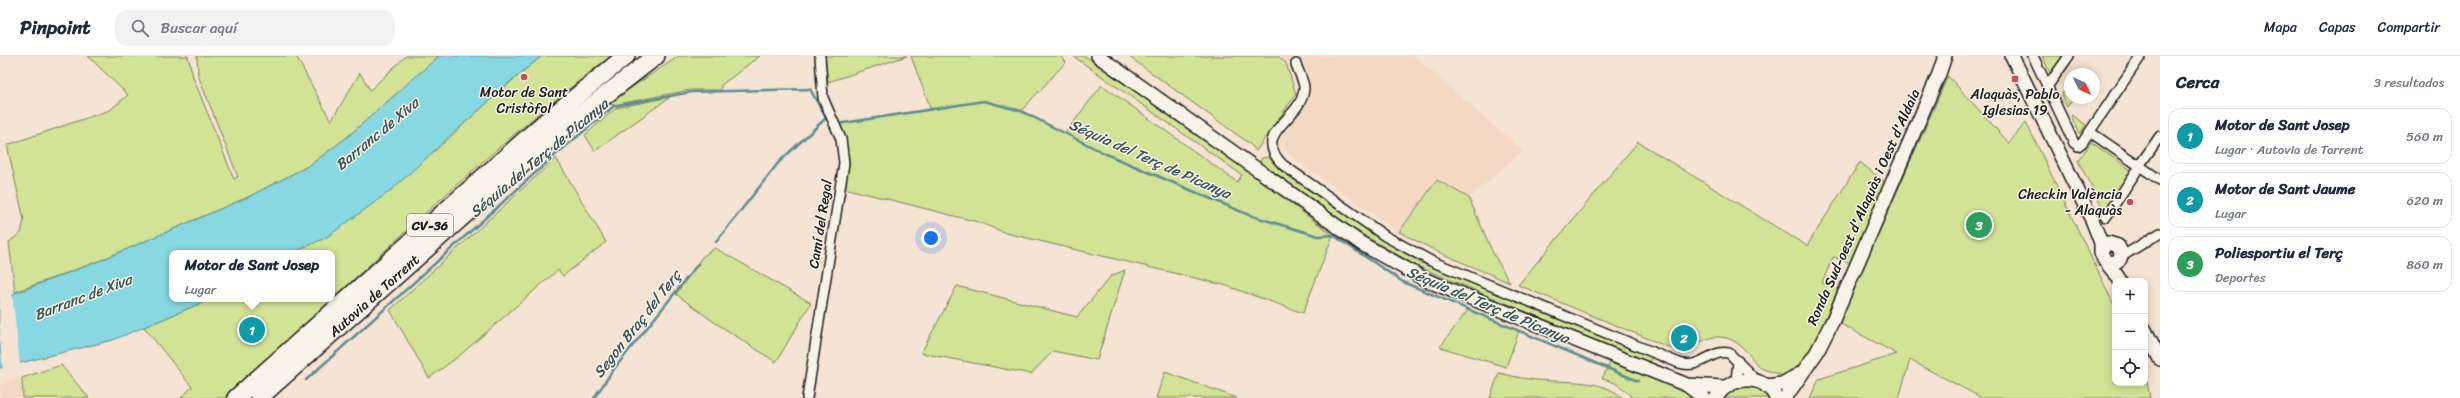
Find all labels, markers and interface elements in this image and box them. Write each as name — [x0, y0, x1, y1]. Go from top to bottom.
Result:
search box — [115, 10, 395, 46]
text: Pinpoint — [20, 11, 91, 44]
text: Buscar aquí — [161, 15, 237, 41]
text: Mapa — [2264, 15, 2297, 40]
text: Capas — [2319, 15, 2356, 40]
text: Compartir — [2378, 15, 2440, 40]
icon: search — [129, 17, 151, 39]
text: Cerca — [2176, 67, 2219, 97]
north arrow — [2064, 68, 2100, 104]
text: 3 resultados — [2374, 71, 2444, 94]
marker: Motor de Sant Cristòfol — [519, 72, 529, 82]
marker: Alaquàs, Pablo Iglesias 19 — [2010, 74, 2020, 84]
place label: Motor de Sant Cristòfol — [480, 80, 568, 121]
place label: Alaquàs, Pablo Iglesias 19 — [1969, 82, 2060, 123]
street label: Ronda Sud-oest d'Alaquàs i Oest d'Aldaia — [1800, 85, 1927, 329]
water label: Barranc de Xiva — [329, 89, 427, 177]
water label: Séquia del Terç de Picanya — [464, 91, 615, 224]
water label: Séquia del Terç de Picanya — [1065, 112, 1236, 207]
text: Motor de Sant Josep — [2215, 112, 2350, 138]
text: 1 — [2187, 125, 2193, 148]
text: 560 m — [2406, 125, 2443, 148]
text: Lugar · Autovia de Torrent — [2215, 138, 2363, 161]
text: Motor de Sant Jaume — [2215, 176, 2355, 202]
street label: Camí del Regal — [801, 177, 840, 270]
place label: Checkin València - Alaquàs — [2018, 182, 2123, 223]
text: 2 — [2186, 189, 2194, 212]
text: 620 m — [2407, 189, 2443, 212]
marker: Checkin València - Alaquàs — [2125, 197, 2135, 207]
text: Lugar — [2215, 202, 2246, 225]
pin: 3 — [1966, 210, 1992, 240]
road number: CV-36 — [407, 214, 453, 236]
your location — [921, 228, 941, 248]
text: Poliesportiu el Terç — [2215, 240, 2343, 266]
street label: Autovia de Torrent — [322, 248, 426, 344]
popup — [169, 250, 335, 302]
text: Motor de Sant Josep — [185, 252, 319, 278]
text: 3 — [2186, 253, 2194, 276]
text: 860 m — [2406, 253, 2443, 276]
water label: Séquia del Terç de Picanya — [1402, 259, 1575, 352]
water label: Segon Braç del Terç — [586, 263, 689, 384]
water label: Barranc de Xiva — [30, 266, 138, 328]
text: Deportes — [2215, 266, 2266, 289]
text: Lugar — [185, 278, 216, 301]
map controls — [2112, 278, 2148, 386]
button: + — [2112, 278, 2148, 314]
button: − — [2112, 314, 2148, 350]
pin: 1 — [239, 315, 265, 345]
pin: 2 — [1671, 323, 1697, 353]
button: locate — [2112, 350, 2148, 386]

